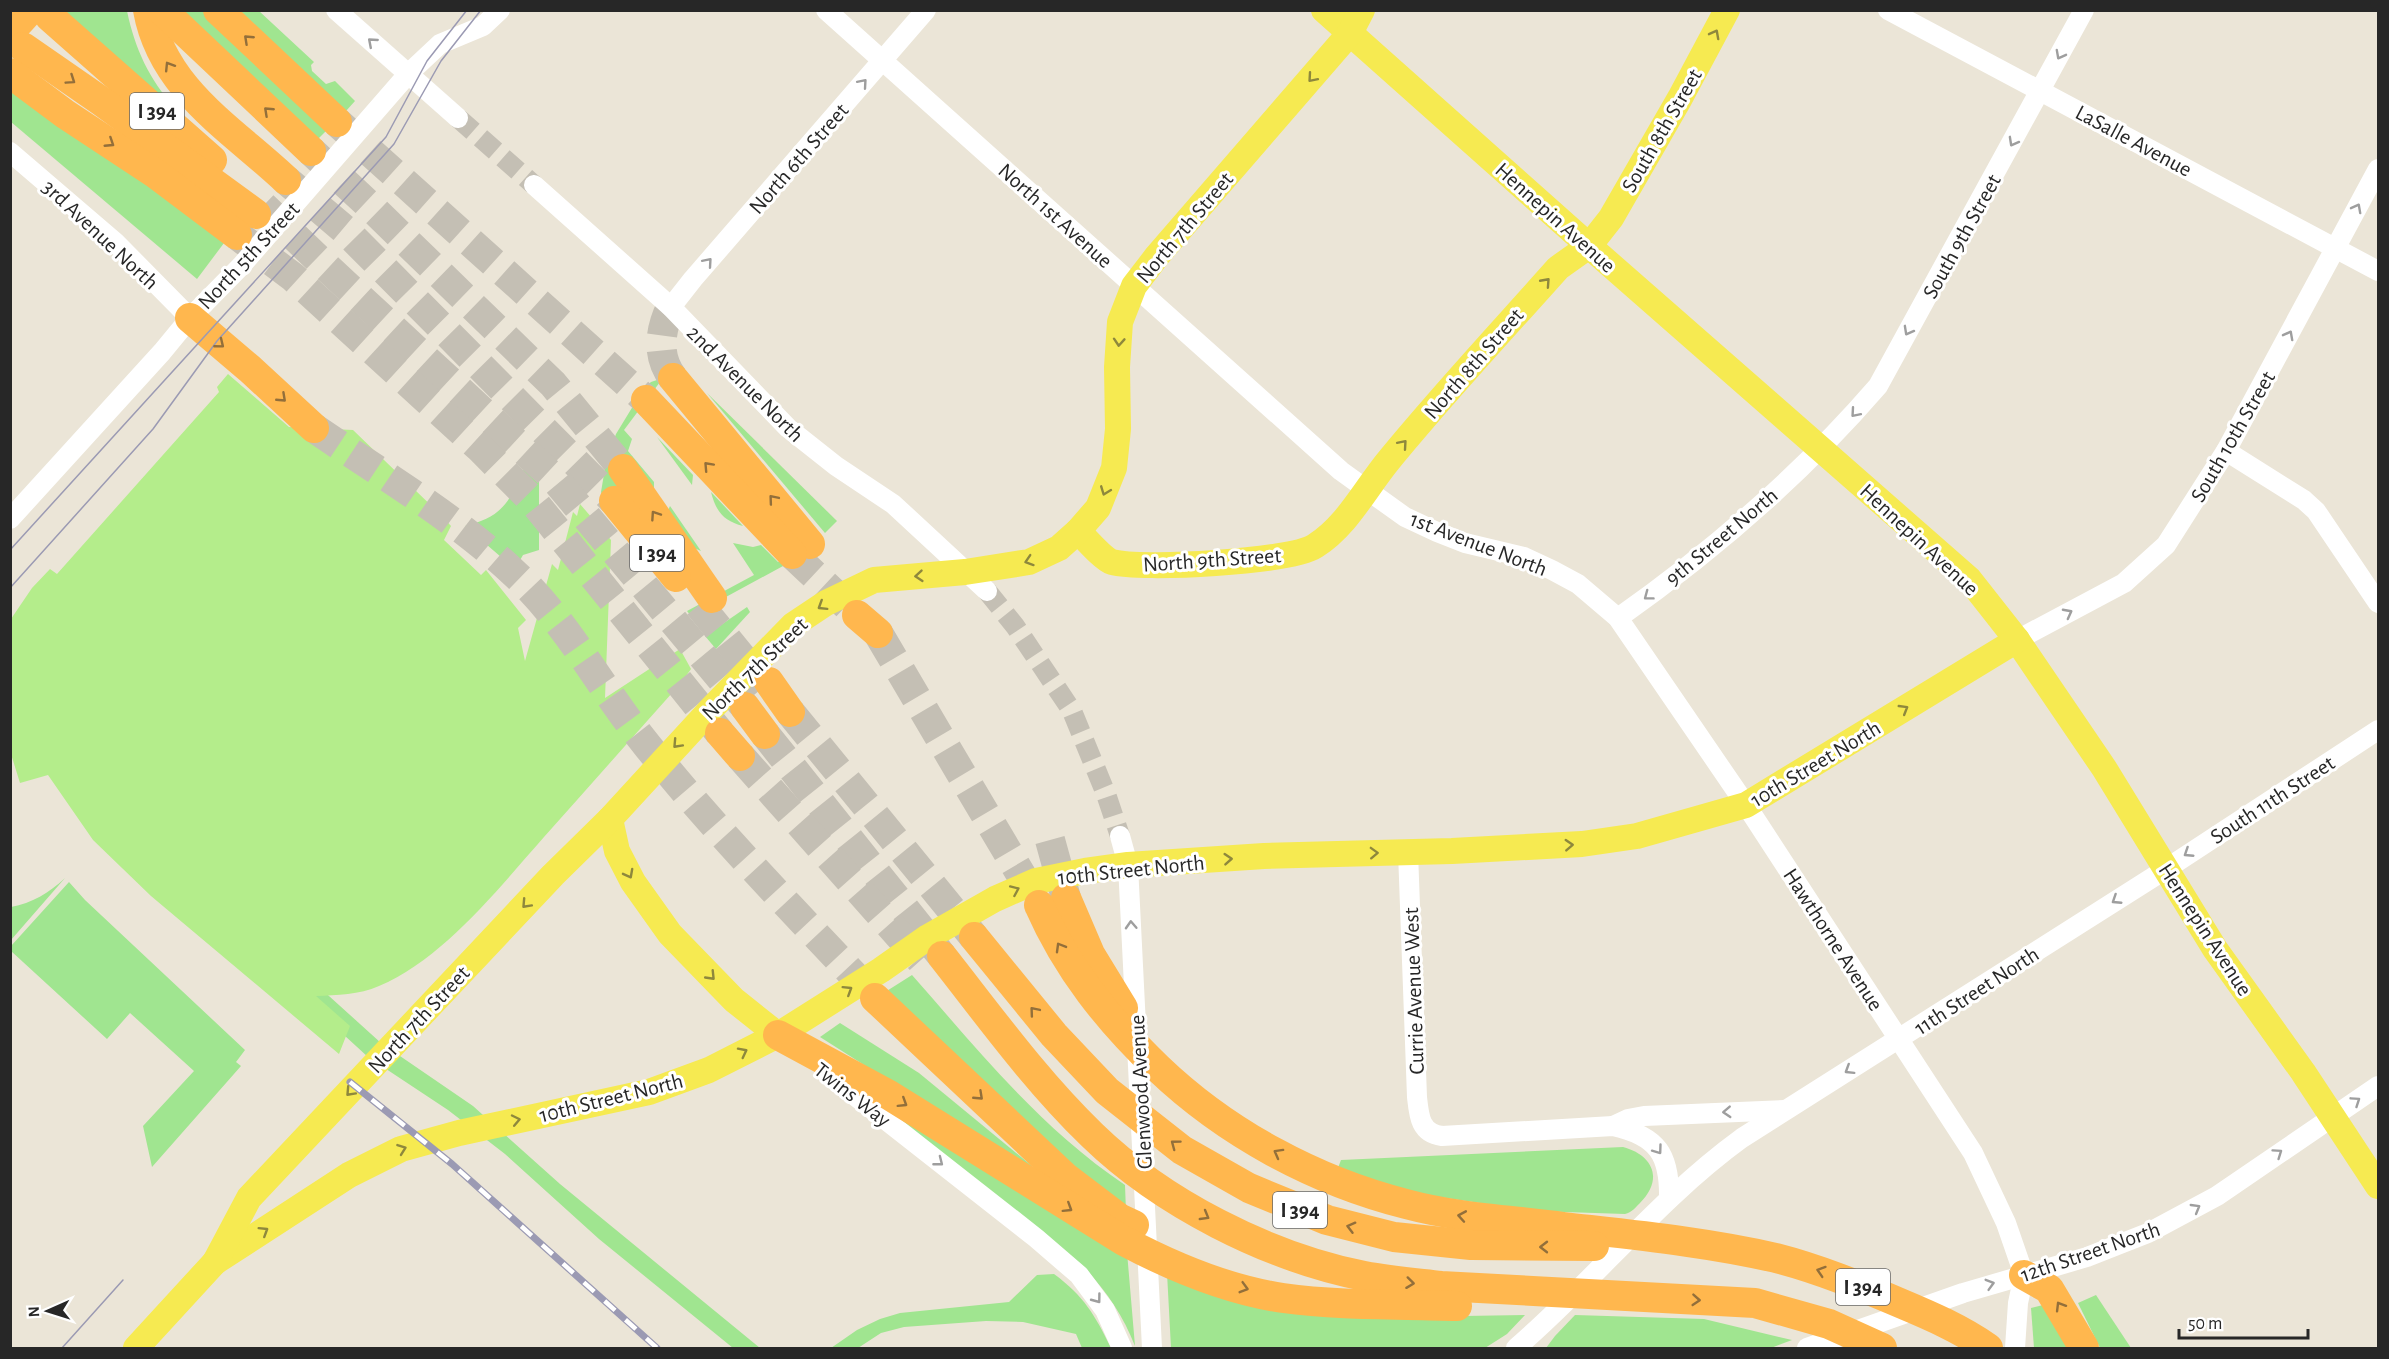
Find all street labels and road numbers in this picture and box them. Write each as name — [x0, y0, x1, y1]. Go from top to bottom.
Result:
street label: South 8th Street — [1618, 65, 1706, 196]
road number: I 394 — [130, 93, 184, 129]
street label: North 6th Street — [745, 99, 853, 218]
street label: LaSalle Avenue — [2072, 101, 2195, 181]
street label: Hennepin Avenue — [1491, 158, 1620, 277]
street label: North 1st Avenue — [994, 159, 1117, 272]
street label: North 7th Street — [1132, 168, 1237, 287]
street label: South 9th Street — [1919, 171, 2005, 302]
street label: 3rd Avenue North — [38, 176, 163, 294]
street label: North 5th Street — [194, 198, 304, 313]
street label: North 8th Street — [1420, 304, 1528, 423]
street label: 2nd Avenue North — [683, 321, 808, 446]
street label: South 10th Street — [2187, 367, 2279, 506]
street label: Hennepin Avenue — [1856, 480, 1983, 600]
street label: 9th Street North — [1661, 484, 1782, 590]
street label: 1st Avenue North — [1407, 508, 1550, 580]
road number: I 394 — [630, 535, 684, 571]
street label: North 9th Street — [1142, 544, 1282, 576]
street label: North 7th Street — [698, 613, 812, 724]
street label: 10th Street North — [1747, 716, 1884, 811]
street label: South 11th Street — [2207, 752, 2339, 848]
street label: 10th Street North — [1057, 851, 1206, 889]
street label: Hennepin Avenue — [2154, 859, 2256, 1000]
street label: Hawthorne Avenue — [1779, 864, 1887, 1015]
street label: Currie Avenue West — [1400, 907, 1428, 1075]
street label: 11th Street North — [1910, 943, 2043, 1039]
street label: North 7th Street — [364, 962, 474, 1077]
street label: Glenwood Avenue — [1126, 1014, 1156, 1170]
street label: Twins Way — [810, 1058, 895, 1132]
street label: 10th Street North — [537, 1069, 685, 1126]
road number: I 394 — [1273, 1192, 1327, 1228]
street label: 12th Street North — [2018, 1218, 2163, 1286]
road number: I 394 — [1836, 1269, 1890, 1305]

